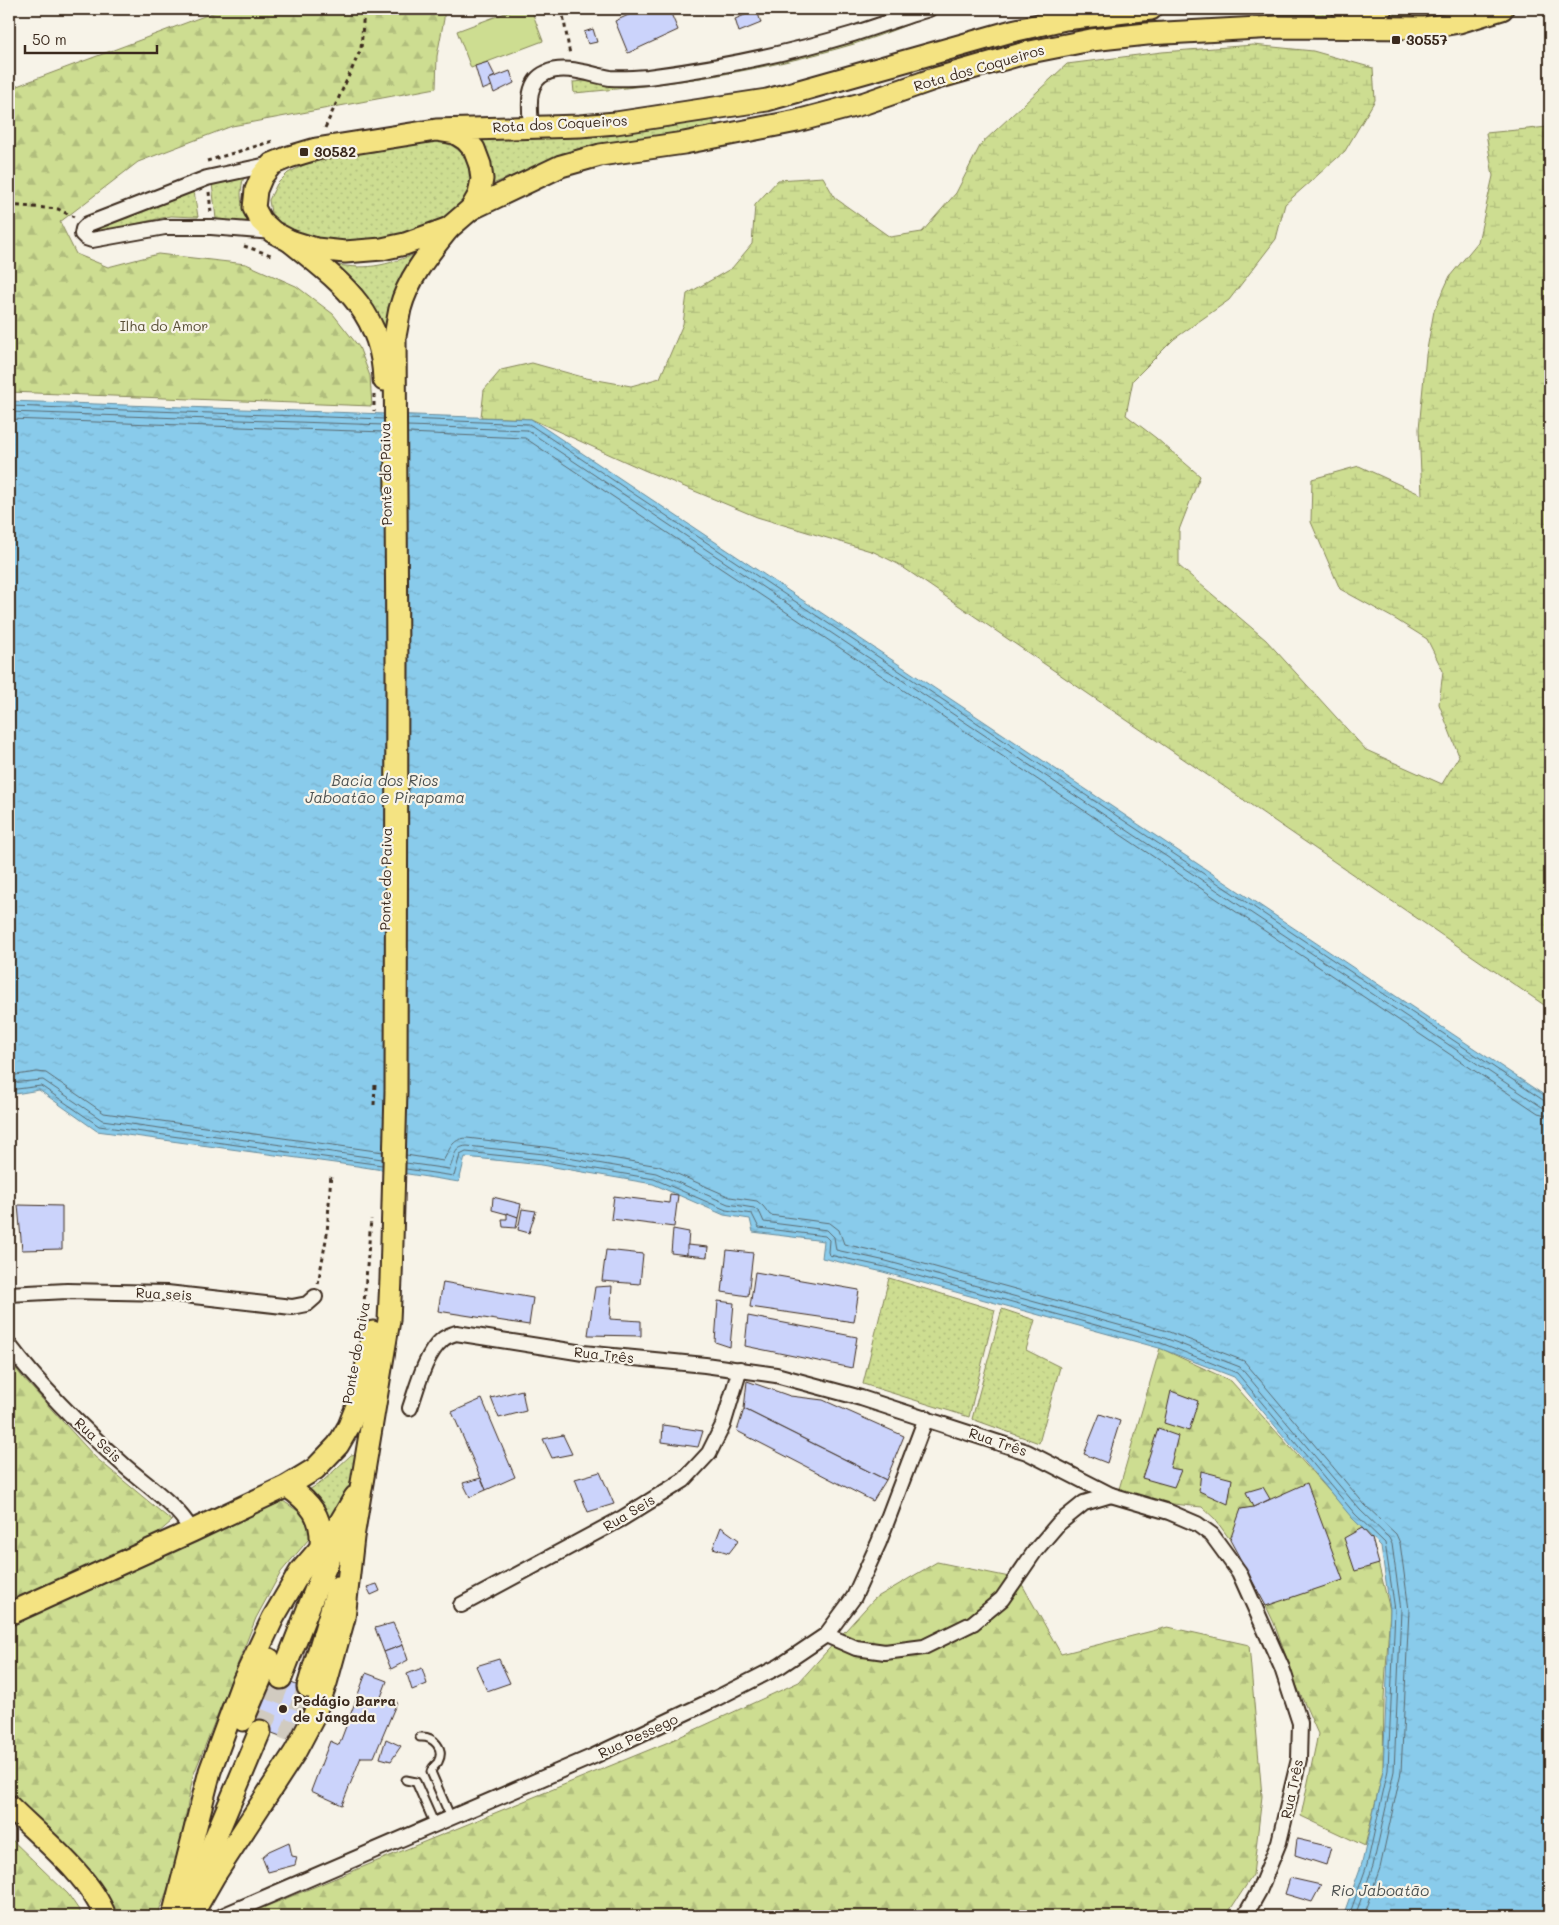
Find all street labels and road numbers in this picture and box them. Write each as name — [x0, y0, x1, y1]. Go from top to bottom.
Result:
street label: Rota dos Coqueiros — [911, 40, 1046, 95]
street label: Rota dos Coqueiros — [492, 110, 628, 137]
street label: Ponte do Paiva — [375, 422, 396, 526]
street label: Ponte do Paiva — [375, 827, 396, 931]
street label: Rua seis — [135, 1283, 193, 1304]
street label: Ponte do Paiva — [337, 1300, 374, 1405]
street label: Rua Três — [573, 1342, 635, 1367]
street label: Rua Seis — [71, 1413, 126, 1466]
street label: Rua Três — [967, 1423, 1030, 1460]
street label: Rua Seis — [599, 1490, 658, 1536]
street label: Rua Pessego — [595, 1709, 681, 1762]
street label: Rua Três — [1276, 1757, 1307, 1820]

